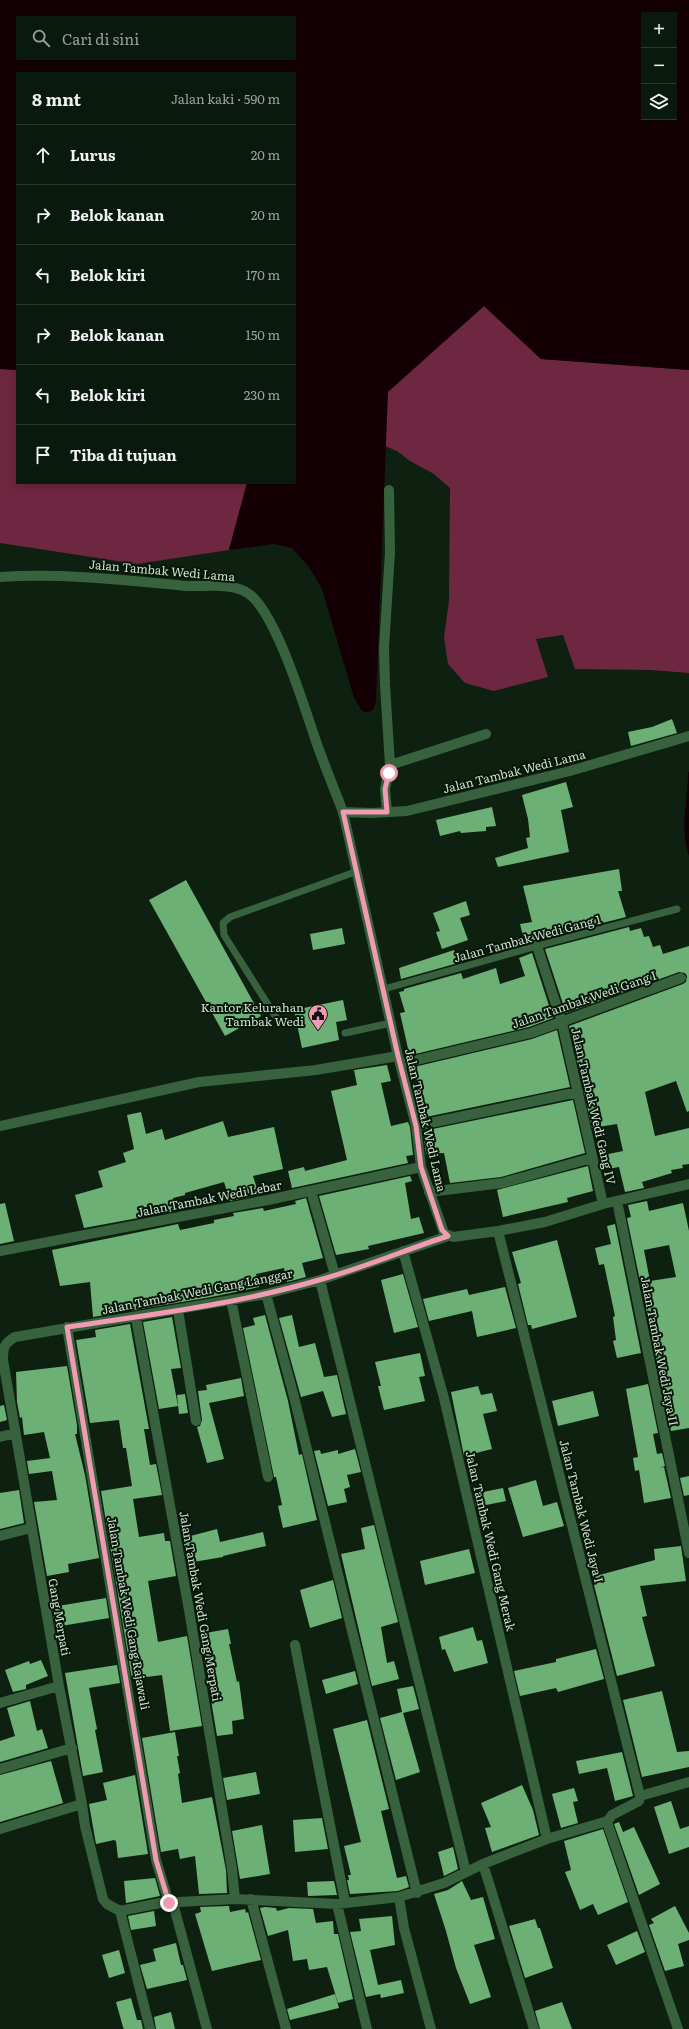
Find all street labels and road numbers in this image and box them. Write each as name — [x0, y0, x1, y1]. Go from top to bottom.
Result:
street label: Jalan Tambak Wedi Lama — [88, 555, 236, 585]
street label: Jalan Tambak Wedi Lama — [441, 744, 588, 797]
street label: Jalan Tambak Wedi Gang 1 — [451, 910, 603, 966]
street label: Jalan Tambak Wedi Gang I — [509, 966, 659, 1032]
street label: Jalan Tambak Wedi Gang IV — [567, 1026, 621, 1186]
street label: Jalan Tambak Wedi Lama — [401, 1047, 451, 1194]
street label: Jalan Tambak Wedi Lebar — [135, 1175, 283, 1221]
street label: Jalan Tambak Wedi Gang Langgar — [100, 1264, 294, 1318]
street label: Jalan Tambak Wedi Jaya II — [637, 1275, 683, 1427]
street label: Jalan Tambak Wedi Jaya I — [555, 1437, 609, 1585]
street label: Jalan Tambak Wedi Gang Merak — [462, 1449, 521, 1633]
street label: Jalan Tambak Wedi Gang Merpati — [175, 1509, 227, 1703]
street label: Jalan Tambak Wedi Gang Rajawali — [103, 1515, 155, 1711]
street label: Gang Merpati — [44, 1577, 76, 1657]

